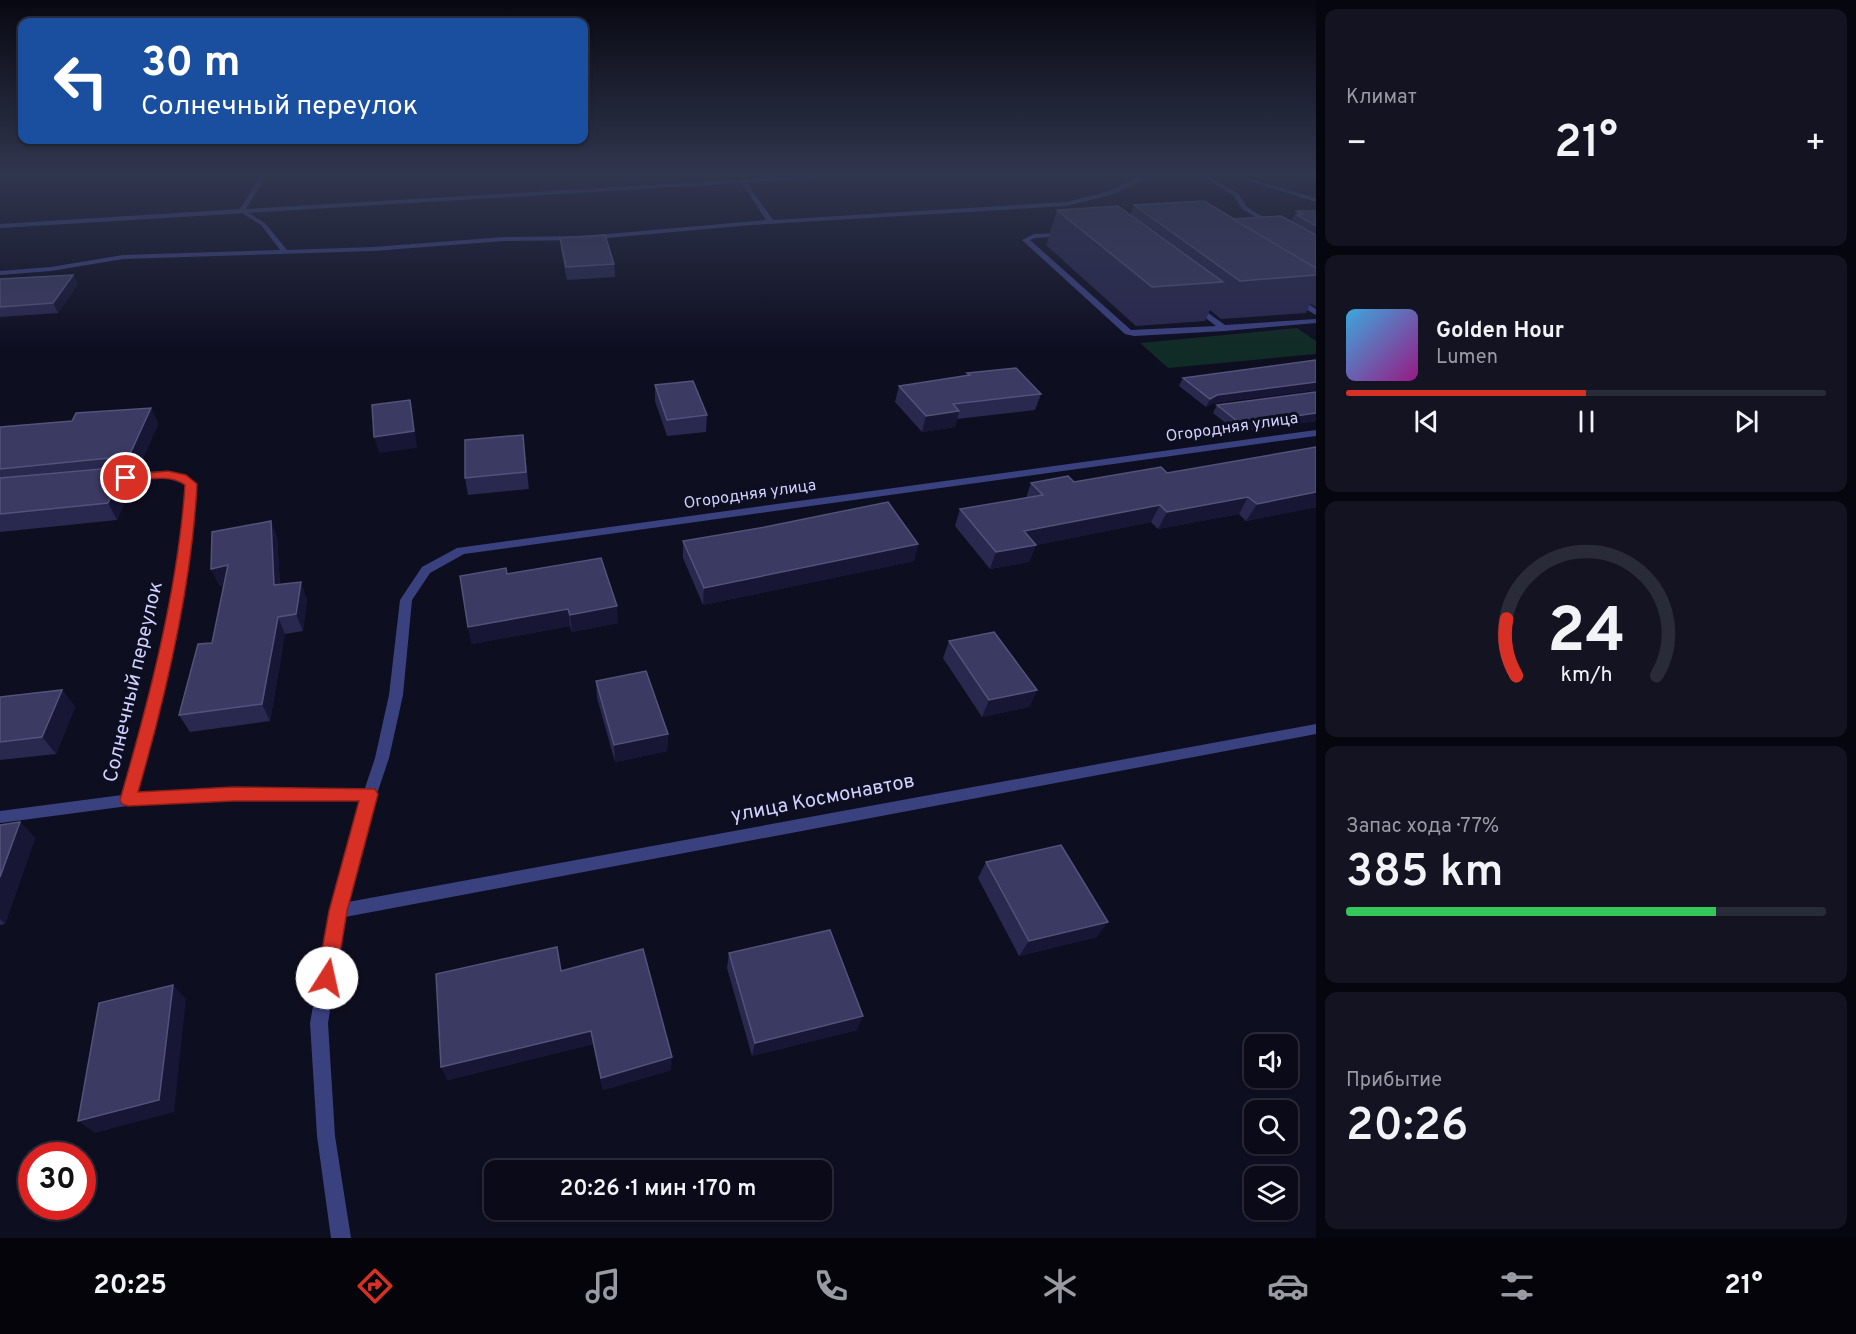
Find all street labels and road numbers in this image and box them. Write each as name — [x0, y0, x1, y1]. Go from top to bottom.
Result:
street label: Огородняя улица — [1165, 409, 1299, 447]
street label: Огородняя улица — [683, 476, 817, 514]
street label: Солнечный переулок — [98, 579, 170, 785]
street label: улица Космонавтов — [729, 768, 917, 830]

